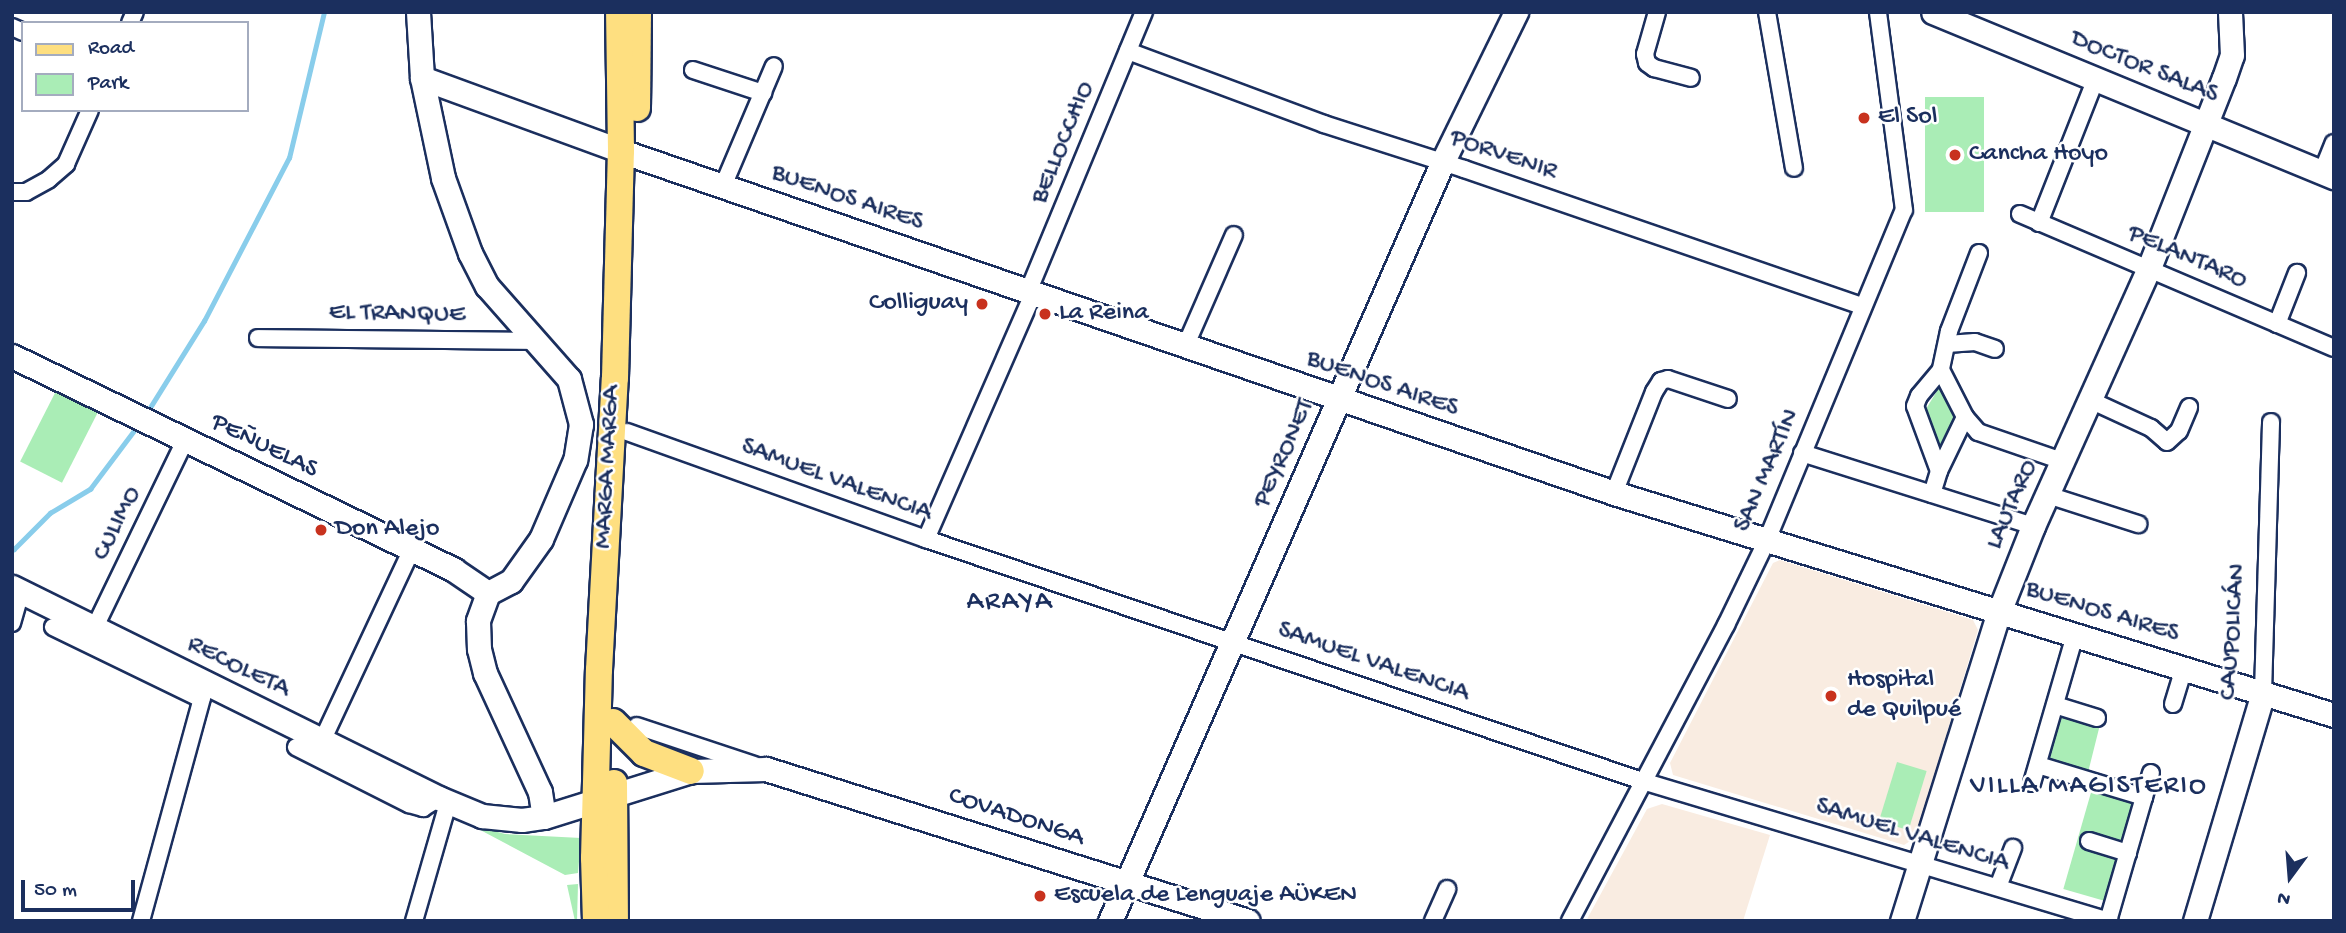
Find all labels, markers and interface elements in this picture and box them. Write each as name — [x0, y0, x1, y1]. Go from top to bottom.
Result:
legend — [21, 21, 248, 112]
street label: DOCTOR SALAS — [2066, 24, 2222, 112]
text: Road — [88, 37, 134, 62]
text: Park — [88, 72, 128, 97]
street label: BELLOCCHIO — [1025, 77, 1103, 209]
place label: El Sol — [1878, 102, 1937, 134]
marker: El Sol — [1856, 110, 1872, 126]
street label: PORVENIR — [1445, 123, 1561, 189]
place label: Cancha Hoyo — [1969, 139, 2108, 171]
marker: Cancha Hoyo — [1947, 147, 1963, 163]
street label: BUENOS AIRES — [767, 158, 927, 240]
street label: PELANTARO — [2122, 219, 2252, 297]
place label: Colliguay — [869, 288, 968, 320]
marker: Colliguay — [974, 296, 990, 312]
street label: EL TRANQUE — [328, 298, 466, 332]
place label: La Reina — [1059, 298, 1149, 330]
marker: La Reina — [1037, 306, 1053, 322]
street label: BUENOS AIRES — [1302, 344, 1462, 426]
street label: MARGA MARGA — [589, 384, 629, 550]
street label: PEYRONET — [1247, 395, 1323, 513]
street label: SAN MARTÍN — [1728, 405, 1808, 537]
street label: PEÑUELAS — [205, 408, 323, 486]
street label: SAMUEL VALENCIA — [736, 432, 936, 530]
street label: LAUTARO — [1980, 455, 2046, 555]
street label: CULIMO — [87, 482, 149, 566]
place label: Don Alejo — [335, 514, 439, 546]
marker: Don Alejo — [313, 522, 329, 538]
street label: CAUPOLICÁN — [2214, 563, 2254, 701]
street label: BUENOS AIRES — [2022, 575, 2182, 651]
district label: ARAYA — [967, 586, 1053, 620]
street label: SAMUEL VALENCIA — [1273, 616, 1473, 710]
street label: RECOLETA — [181, 630, 295, 706]
place label: Hospital de Quilpué — [1847, 665, 1961, 726]
marker: Hospital de Quilpué — [1821, 686, 1841, 706]
district label: VILLA MAGISTERIO — [1972, 770, 2206, 804]
street label: COVADONGA — [944, 781, 1088, 855]
street label: SAMUEL VALENCIA — [1812, 792, 2012, 880]
north arrow — [2255, 842, 2325, 912]
scale bar — [24, 866, 138, 910]
text: 50 m — [34, 879, 77, 904]
place label: Escuela de Lenguaje AÜKEN — [1054, 880, 1357, 912]
text: N — [2275, 885, 2293, 910]
marker: Escuela de Lenguaje AÜKEN — [1032, 888, 1048, 904]

